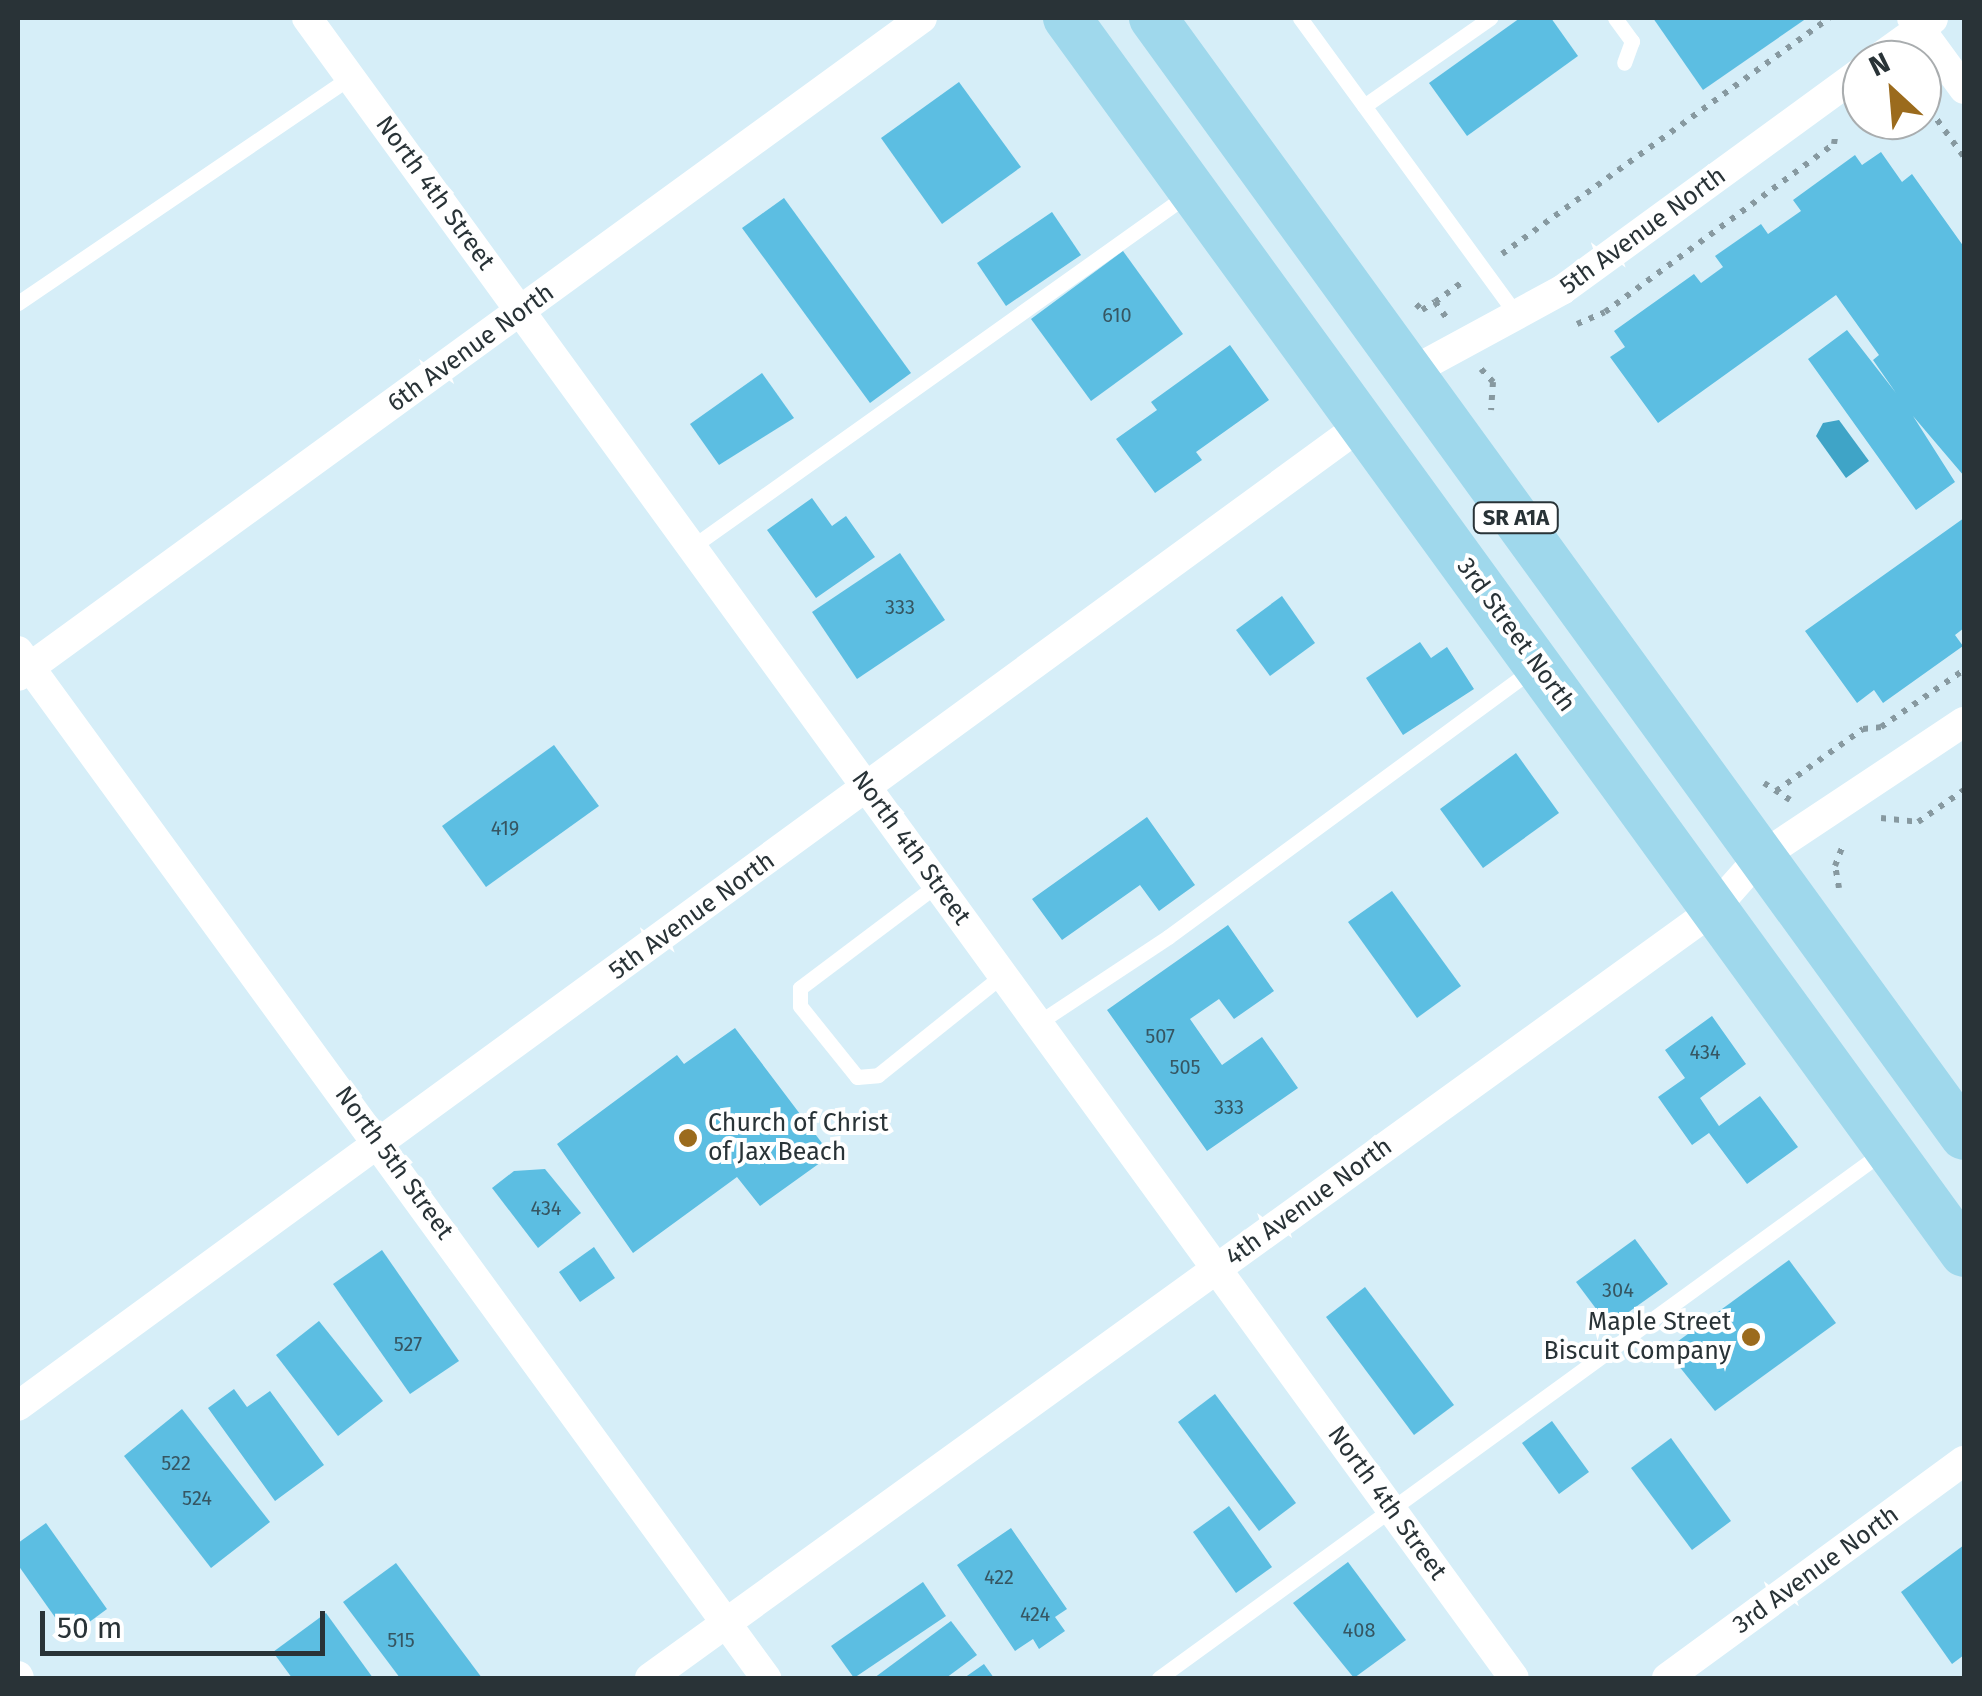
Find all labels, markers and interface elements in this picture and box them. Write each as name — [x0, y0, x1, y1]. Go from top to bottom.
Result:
north arrow — [1842, 40, 1942, 140]
text: N — [1864, 45, 1895, 83]
street label: North 4th Street — [369, 110, 501, 276]
street label: 5th Avenue North — [1554, 161, 1732, 301]
street label: 6th Avenue North — [382, 278, 560, 418]
house number: 610 — [1102, 303, 1132, 327]
road number: SR A1A — [1471, 501, 1561, 535]
street label: 3rd Street North — [1450, 552, 1582, 718]
house number: 333 — [885, 595, 915, 619]
street label: North 4th Street — [845, 765, 977, 931]
house number: 419 — [491, 816, 519, 840]
street label: 5th Avenue North — [603, 846, 781, 986]
house number: 507 — [1145, 1024, 1175, 1048]
house number: 434 — [1690, 1040, 1720, 1064]
house number: 505 — [1169, 1055, 1201, 1079]
street label: North 5th Street — [328, 1081, 460, 1245]
house number: 333 — [1214, 1095, 1244, 1119]
place label: Church of Christ of Jax Beach — [708, 1109, 888, 1168]
marker: Church of Christ of Jax Beach — [677, 1127, 699, 1149]
street label: 4th Avenue North — [1220, 1132, 1398, 1272]
house number: 434 — [531, 1196, 561, 1220]
house number: 304 — [1602, 1278, 1634, 1302]
place label: Maple Street Biscuit Company — [1544, 1308, 1731, 1367]
marker: Maple Street Biscuit Company — [1740, 1326, 1762, 1348]
house number: 527 — [394, 1332, 422, 1356]
street label: North 4th Street — [1321, 1420, 1453, 1586]
house number: 522 — [161, 1451, 191, 1475]
house number: 524 — [182, 1486, 212, 1510]
street label: 3rd Avenue North — [1727, 1500, 1905, 1640]
house number: 422 — [984, 1565, 1014, 1589]
scale bar — [45, 1591, 330, 1653]
house number: 424 — [1020, 1602, 1050, 1626]
text: 50 m — [57, 1610, 122, 1646]
house number: 408 — [1343, 1618, 1375, 1642]
house number: 515 — [387, 1628, 415, 1652]

